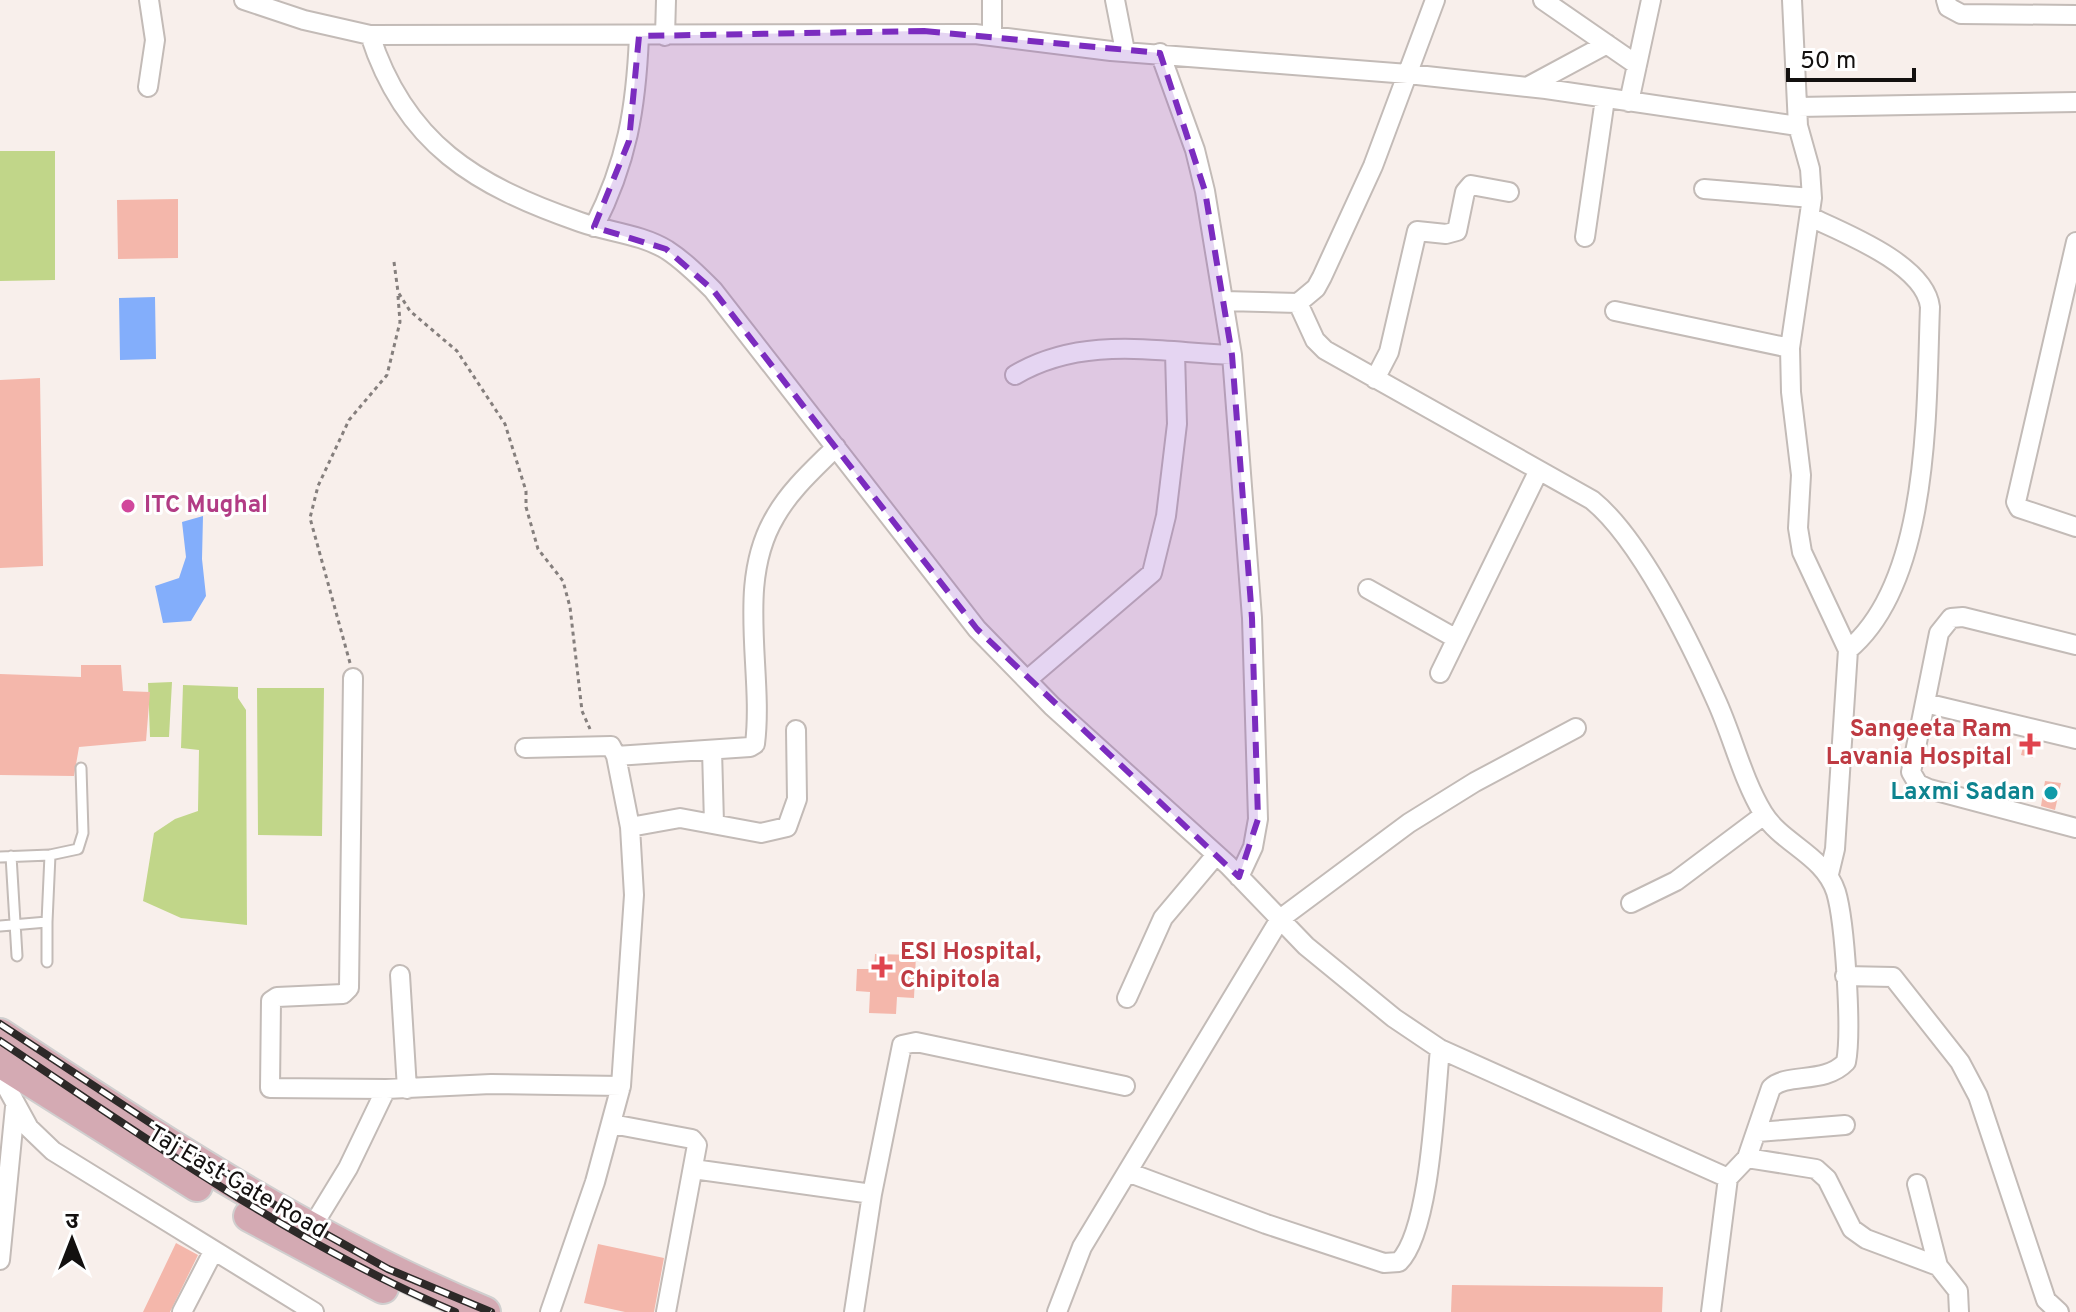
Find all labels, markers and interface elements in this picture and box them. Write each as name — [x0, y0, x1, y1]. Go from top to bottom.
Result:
scale bar — [1788, 32, 1914, 82]
text: 50 m — [1800, 47, 1856, 77]
place label: ITC Mughal — [144, 491, 268, 521]
marker: ITC Mughal — [119, 497, 137, 515]
place label: Sangeeta Ram Lavania Hospital — [1826, 715, 2012, 773]
marker: Sangeeta Ram Lavania Hospital — [2019, 733, 2041, 755]
place label: Laxmi Sadan — [1890, 778, 2035, 808]
marker: Laxmi Sadan — [2042, 784, 2060, 802]
place label: ESI Hospital, Chipitola — [900, 938, 1041, 996]
marker: ESI Hospital, Chipitola — [871, 956, 893, 978]
street label: Taj East Gate Road — [142, 1120, 332, 1246]
north arrow — [32, 1200, 112, 1280]
text: उ — [66, 1209, 80, 1236]

